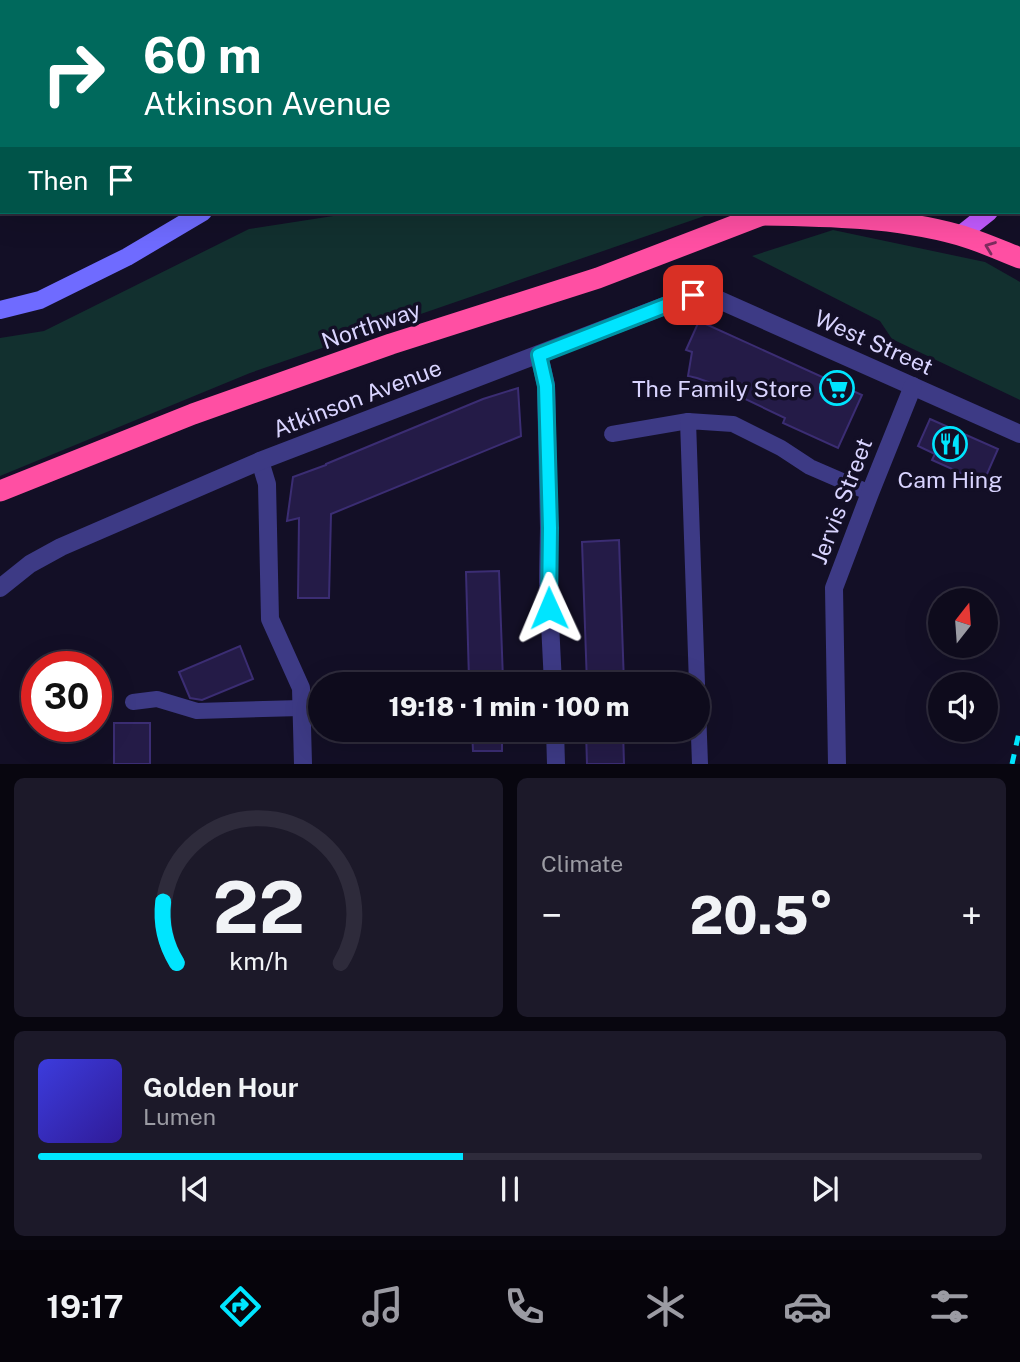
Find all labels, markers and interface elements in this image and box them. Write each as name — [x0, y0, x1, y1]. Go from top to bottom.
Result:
text: 60 m — [143, 26, 262, 84]
icon: right — [28, 28, 119, 119]
text: Atkinson Avenue — [143, 85, 391, 122]
icon: arrive — [102, 161, 140, 199]
text: Then — [28, 165, 88, 196]
one-way arrow — [985, 241, 997, 255]
pin — [663, 265, 723, 325]
icon: arrive — [674, 276, 712, 314]
street label: Northway — [318, 295, 424, 355]
street label: West Street — [811, 304, 937, 380]
street label: Atkinson Avenue — [269, 353, 445, 443]
supermarket icon: The Family Store — [818, 369, 856, 407]
place label: The Family Store — [632, 375, 812, 402]
restaurant icon: Cam Hing — [931, 425, 969, 463]
street label: Jervis Street — [805, 434, 877, 568]
place label: Cam Hing — [898, 466, 1002, 493]
position arrow — [512, 571, 586, 645]
north arrow — [928, 588, 998, 658]
map controls — [928, 588, 998, 742]
speed limit sign: 30 — [21, 651, 112, 742]
button: sound — [928, 672, 998, 742]
text: 19:18 · 1 min · 100 m — [389, 691, 629, 722]
text: Climate — [541, 850, 623, 877]
text: 22 — [212, 865, 305, 950]
text: 20.5° — [689, 885, 834, 946]
text: − — [541, 893, 562, 938]
text: + — [961, 893, 982, 938]
text: km/h — [229, 946, 288, 976]
text: Golden Hour — [143, 1072, 298, 1103]
text: Lumen — [143, 1103, 216, 1130]
icon: previous — [176, 1170, 214, 1208]
icon: pause — [491, 1170, 529, 1208]
icon: next — [806, 1170, 844, 1208]
icon: directions — [216, 1282, 265, 1331]
icon: music — [358, 1282, 407, 1331]
icon: phone — [500, 1282, 549, 1331]
icon: climate — [641, 1282, 690, 1331]
icon: car — [783, 1282, 832, 1331]
icon: filters — [925, 1282, 974, 1331]
text: 19:17 — [46, 1288, 123, 1325]

